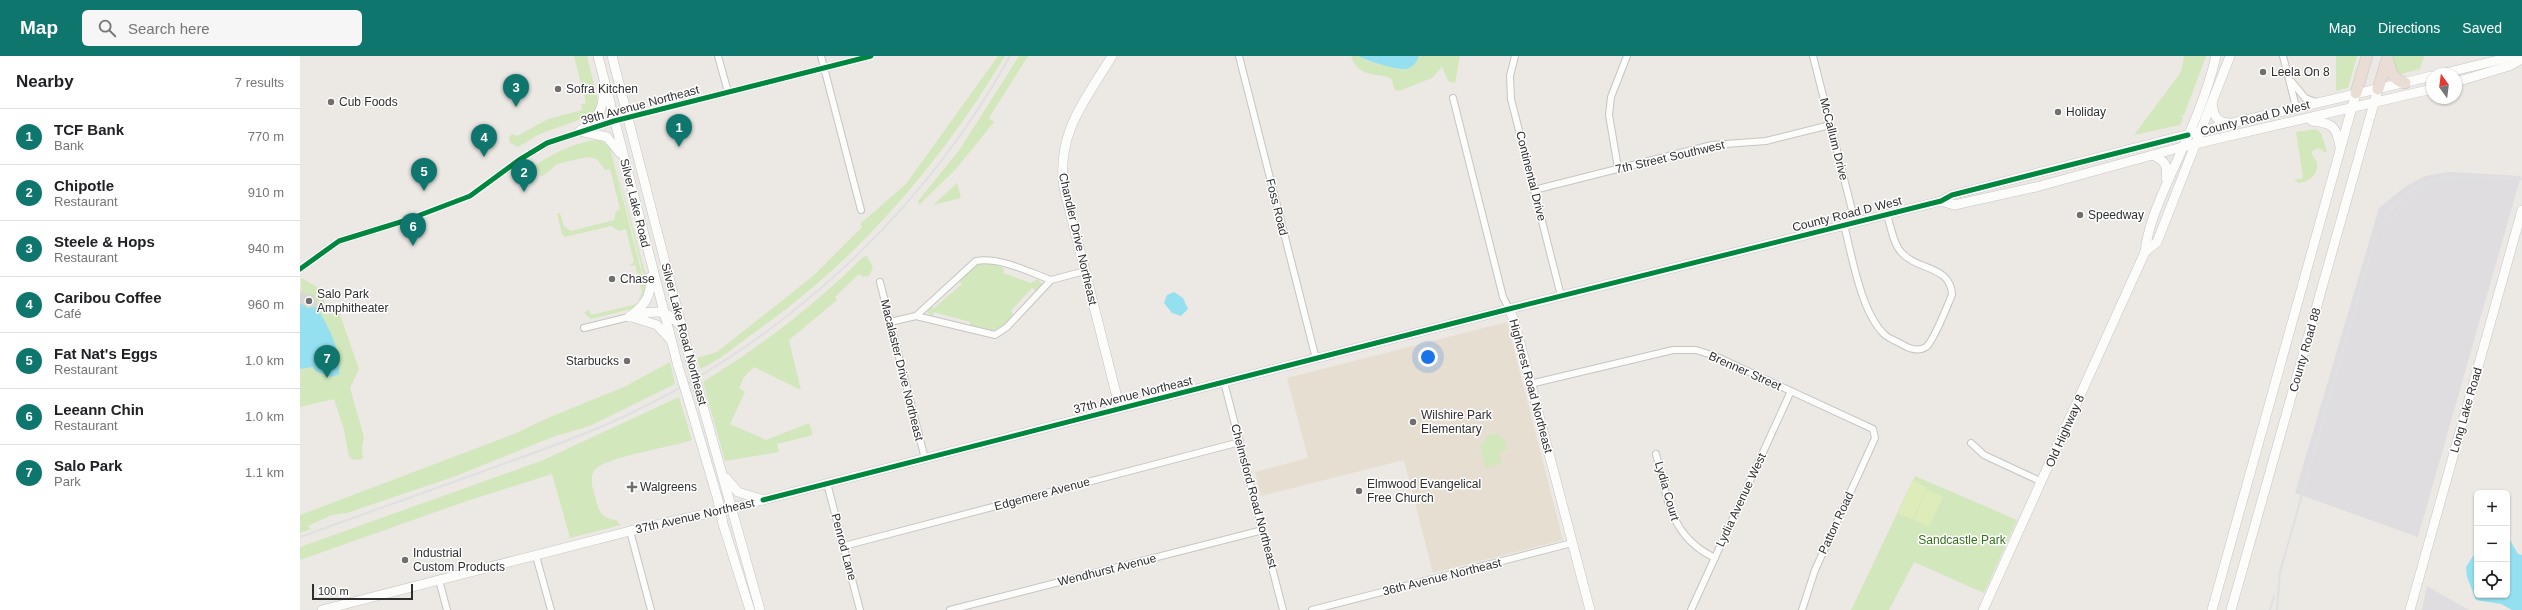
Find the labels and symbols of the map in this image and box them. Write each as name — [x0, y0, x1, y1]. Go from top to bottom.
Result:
place label: Leela On 8 — [2271, 65, 2330, 79]
marker: Leela On 8 — [2258, 67, 2268, 77]
north arrow — [2426, 68, 2462, 104]
pin: 3 — [503, 74, 529, 107]
place label: Sofra Kitchen — [566, 82, 638, 96]
street label: 39th Avenue Northeast — [579, 82, 701, 128]
marker: Sofra Kitchen — [553, 84, 563, 94]
place label: Cub Foods — [339, 95, 398, 109]
street label: McCallum Drive — [1817, 96, 1851, 182]
marker: Cub Foods — [326, 97, 336, 107]
street label: County Road D West — [2199, 97, 2312, 138]
place label: Holiday — [2066, 105, 2106, 119]
marker: Holiday — [2053, 107, 2063, 117]
pin: 1 — [666, 114, 692, 147]
pin: 4 — [471, 124, 497, 157]
street label: Continental Drive — [1513, 130, 1549, 223]
street label: 7th Street Southwest — [1614, 138, 1726, 176]
street label: Silver Lake Road — [617, 157, 653, 249]
pin: 5 — [411, 158, 437, 191]
pin: 2 — [511, 159, 537, 192]
street label: Chandler Drive Northeast — [1056, 171, 1100, 307]
street label: Foss Road — [1263, 177, 1291, 237]
street label: County Road D West — [1791, 193, 1904, 234]
place label: Speedway — [2088, 208, 2144, 222]
marker: Speedway — [2075, 210, 2085, 220]
pin: 6 — [400, 213, 426, 246]
street label: Silver Lake Road Northeast — [658, 261, 710, 407]
place label: Chase — [620, 272, 655, 286]
marker: Chase — [607, 274, 617, 284]
place label: Salo Park Amphitheater — [317, 287, 388, 315]
marker: Salo Park Amphitheater — [304, 296, 314, 306]
street label: Macalaster Drive Northeast — [878, 298, 927, 443]
street label: County Road 88 — [2286, 306, 2324, 394]
street label: Highcrest Road Northeast — [1506, 318, 1556, 455]
pin: 7 — [314, 345, 340, 378]
your location — [1418, 347, 1438, 367]
street label: Brenner Street — [1707, 349, 1784, 394]
place label: Starbucks — [566, 354, 619, 368]
marker: Starbucks — [622, 356, 632, 366]
street label: Long Lake Road — [2447, 366, 2485, 454]
street label: 37th Avenue Northeast — [1072, 373, 1194, 417]
street label: Old Highway 8 — [2043, 392, 2087, 469]
place label: Wilshire Park Elementary — [1421, 408, 1493, 436]
marker: Wilshire Park Elementary — [1408, 417, 1418, 427]
street label: Chelmsford Road Northeast — [1228, 422, 1280, 570]
street label: Lydia Avenue West — [1713, 450, 1769, 549]
street label: Lydia Court — [1652, 460, 1682, 523]
street label: Edgemere Avenue — [993, 474, 1092, 514]
place label: Elmwood Evangelical Free Church — [1367, 477, 1481, 505]
place label: Walgreens — [640, 480, 697, 494]
marker: Walgreens — [627, 482, 637, 492]
marker: Elmwood Evangelical Free Church — [1354, 486, 1364, 496]
street label: Patton Road — [1816, 490, 1856, 556]
street label: 37th Avenue Northeast — [634, 495, 757, 537]
street label: Penrod Lane — [828, 512, 860, 582]
park label: Sandcastle Park — [1918, 533, 2007, 547]
place label: Industrial Custom Products — [413, 546, 505, 574]
street label: Wendhurst Avenue — [1056, 551, 1158, 589]
marker: Industrial Custom Products — [400, 555, 410, 565]
street label: 36th Avenue Northeast — [1381, 555, 1503, 599]
scale bar — [312, 582, 413, 601]

